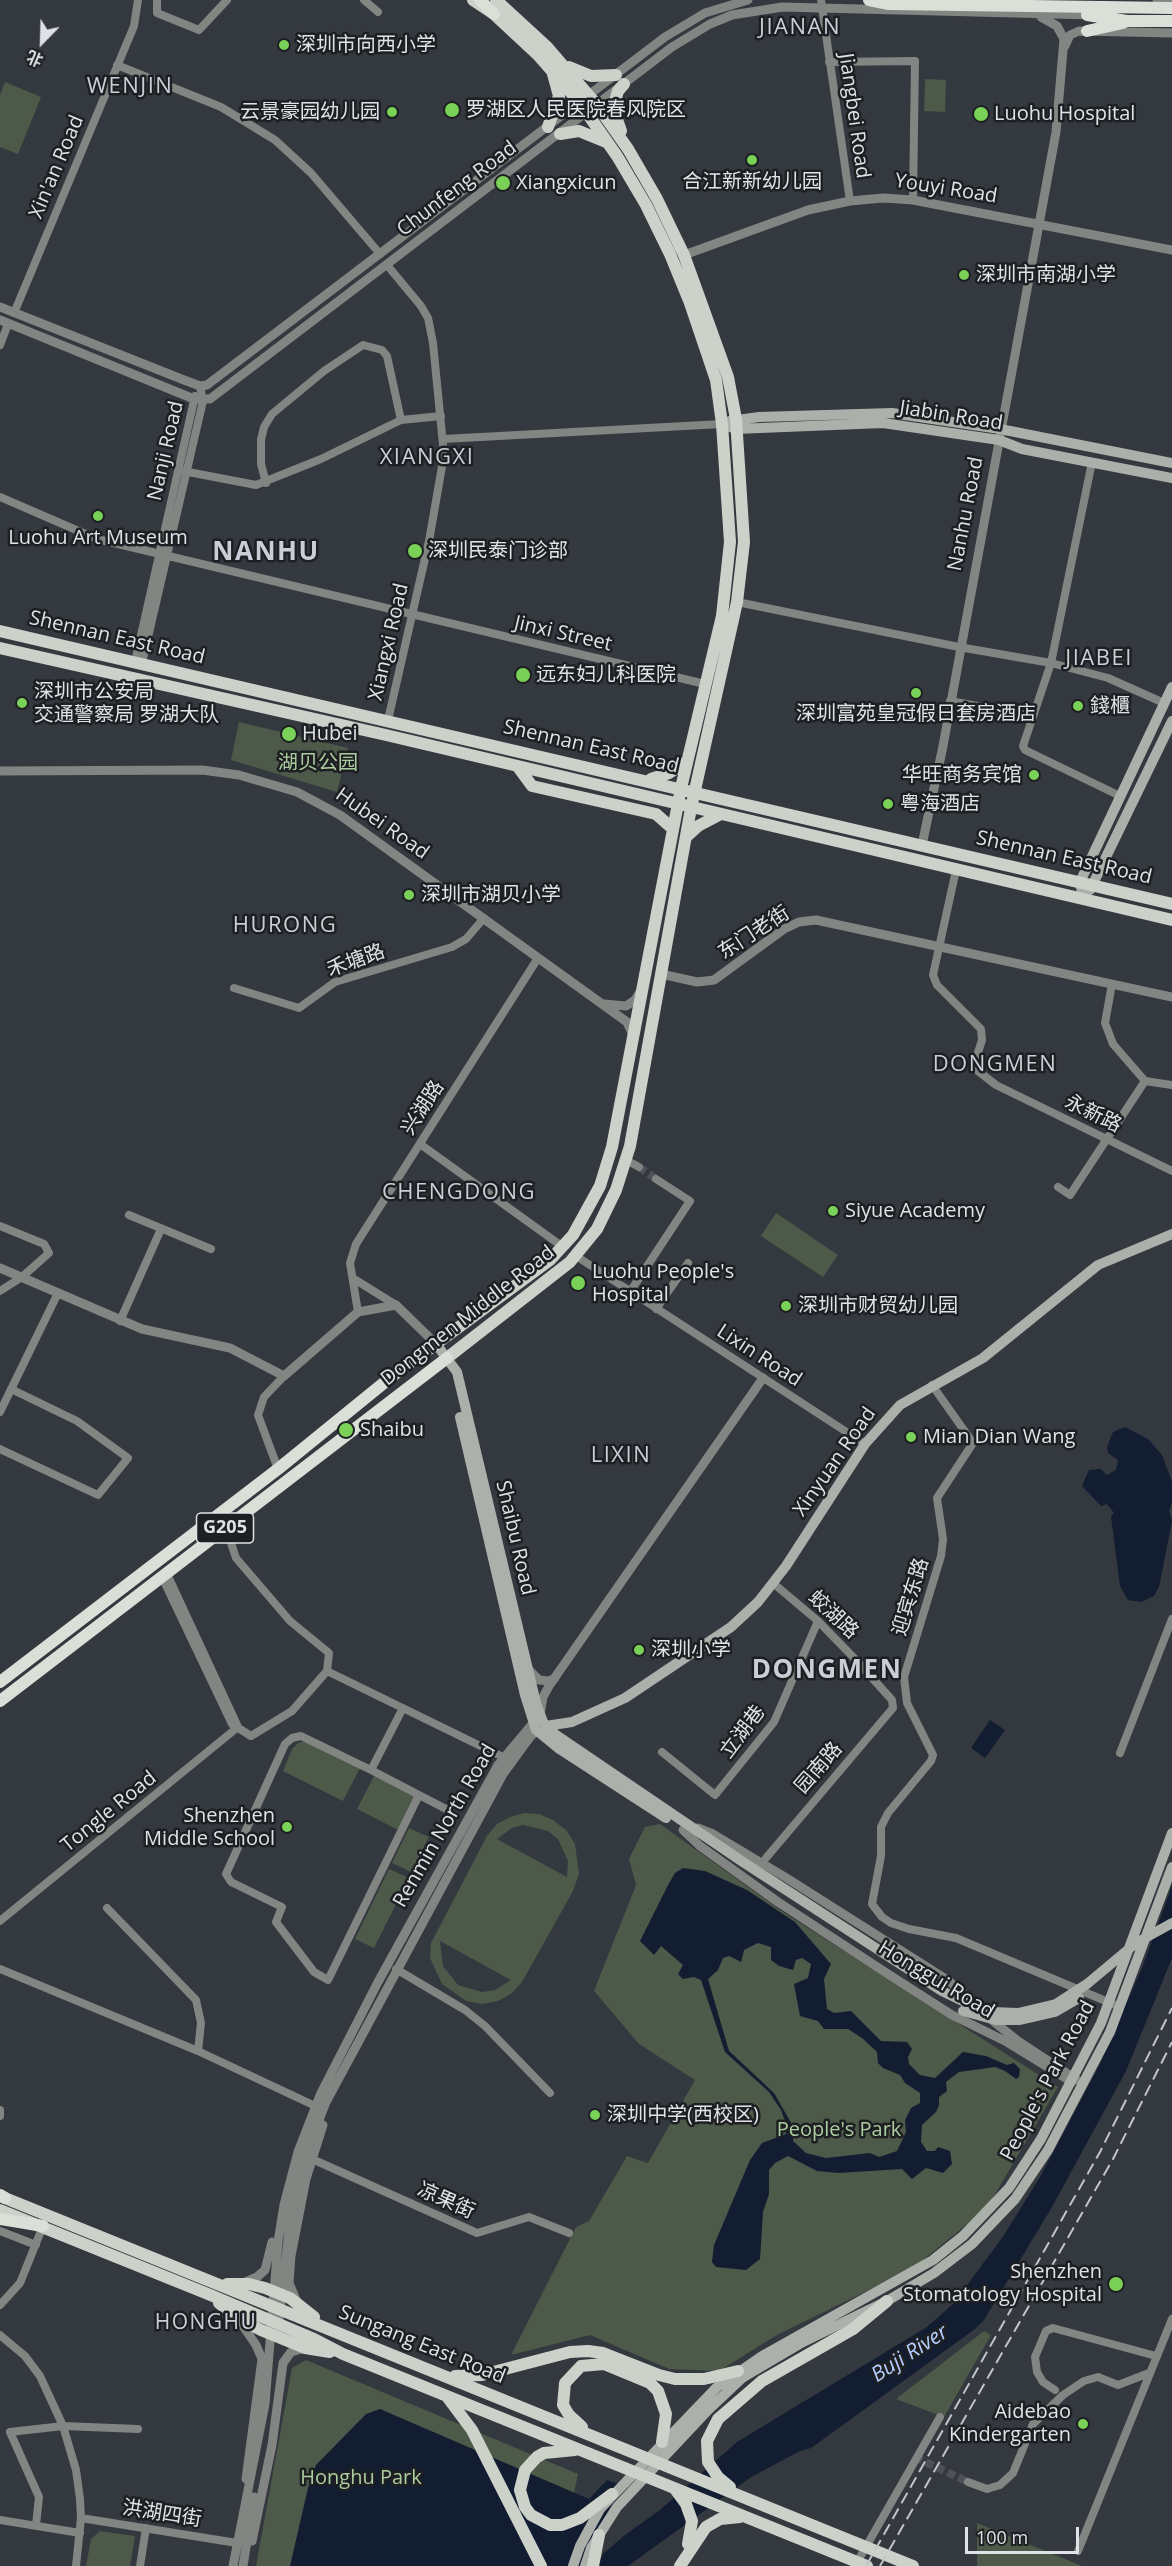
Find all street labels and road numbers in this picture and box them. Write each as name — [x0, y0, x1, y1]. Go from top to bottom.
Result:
street label: Jiangbei Road — [833, 52, 875, 180]
street label: Xin'an Road — [25, 112, 89, 222]
street label: Chunfeng Road — [393, 136, 521, 242]
street label: Youyi Road — [893, 169, 999, 209]
street label: Jiabin Road — [898, 396, 1004, 436]
street label: Nanji Road — [143, 399, 189, 503]
street label: Nanhu Road — [943, 455, 989, 573]
street label: Xiangxi Road — [364, 581, 414, 703]
street label: Shennan East Road — [27, 606, 207, 670]
street label: Jinxi Street — [512, 611, 614, 657]
street label: Shennan East Road — [501, 715, 681, 779]
street label: Hubei Road — [331, 783, 433, 865]
street label: Shennan East Road — [974, 826, 1154, 890]
street label: 东门老街 — [714, 901, 794, 965]
street label: 禾塘路 — [324, 939, 388, 983]
street label: 兴湖路 — [397, 1076, 449, 1140]
street label: 永新路 — [1061, 1090, 1125, 1138]
street label: Dongmen Middle Road — [376, 1241, 560, 1391]
street label: Lixin Road — [712, 1320, 806, 1392]
street label: Xinyuan Road — [789, 1403, 881, 1521]
street label: Shaibu Road — [490, 1478, 540, 1598]
road number: G205 — [196, 1513, 254, 1543]
street label: 迎宾东路 — [888, 1555, 934, 1639]
street label: 蛟湖路 — [803, 1586, 863, 1644]
street label: 立湖巷 — [715, 1701, 771, 1763]
street label: 园南路 — [790, 1737, 848, 1799]
street label: Renmin North Road — [388, 1740, 502, 1912]
street label: Tongle Road — [57, 1766, 161, 1858]
street label: Honggui Road — [874, 1936, 998, 2024]
street label: People's Park Road — [996, 1997, 1100, 2165]
street label: 凉果街 — [414, 2178, 478, 2224]
street label: Sungang East Road — [335, 2301, 509, 2389]
street label: 洪湖四街 — [121, 2496, 203, 2532]

